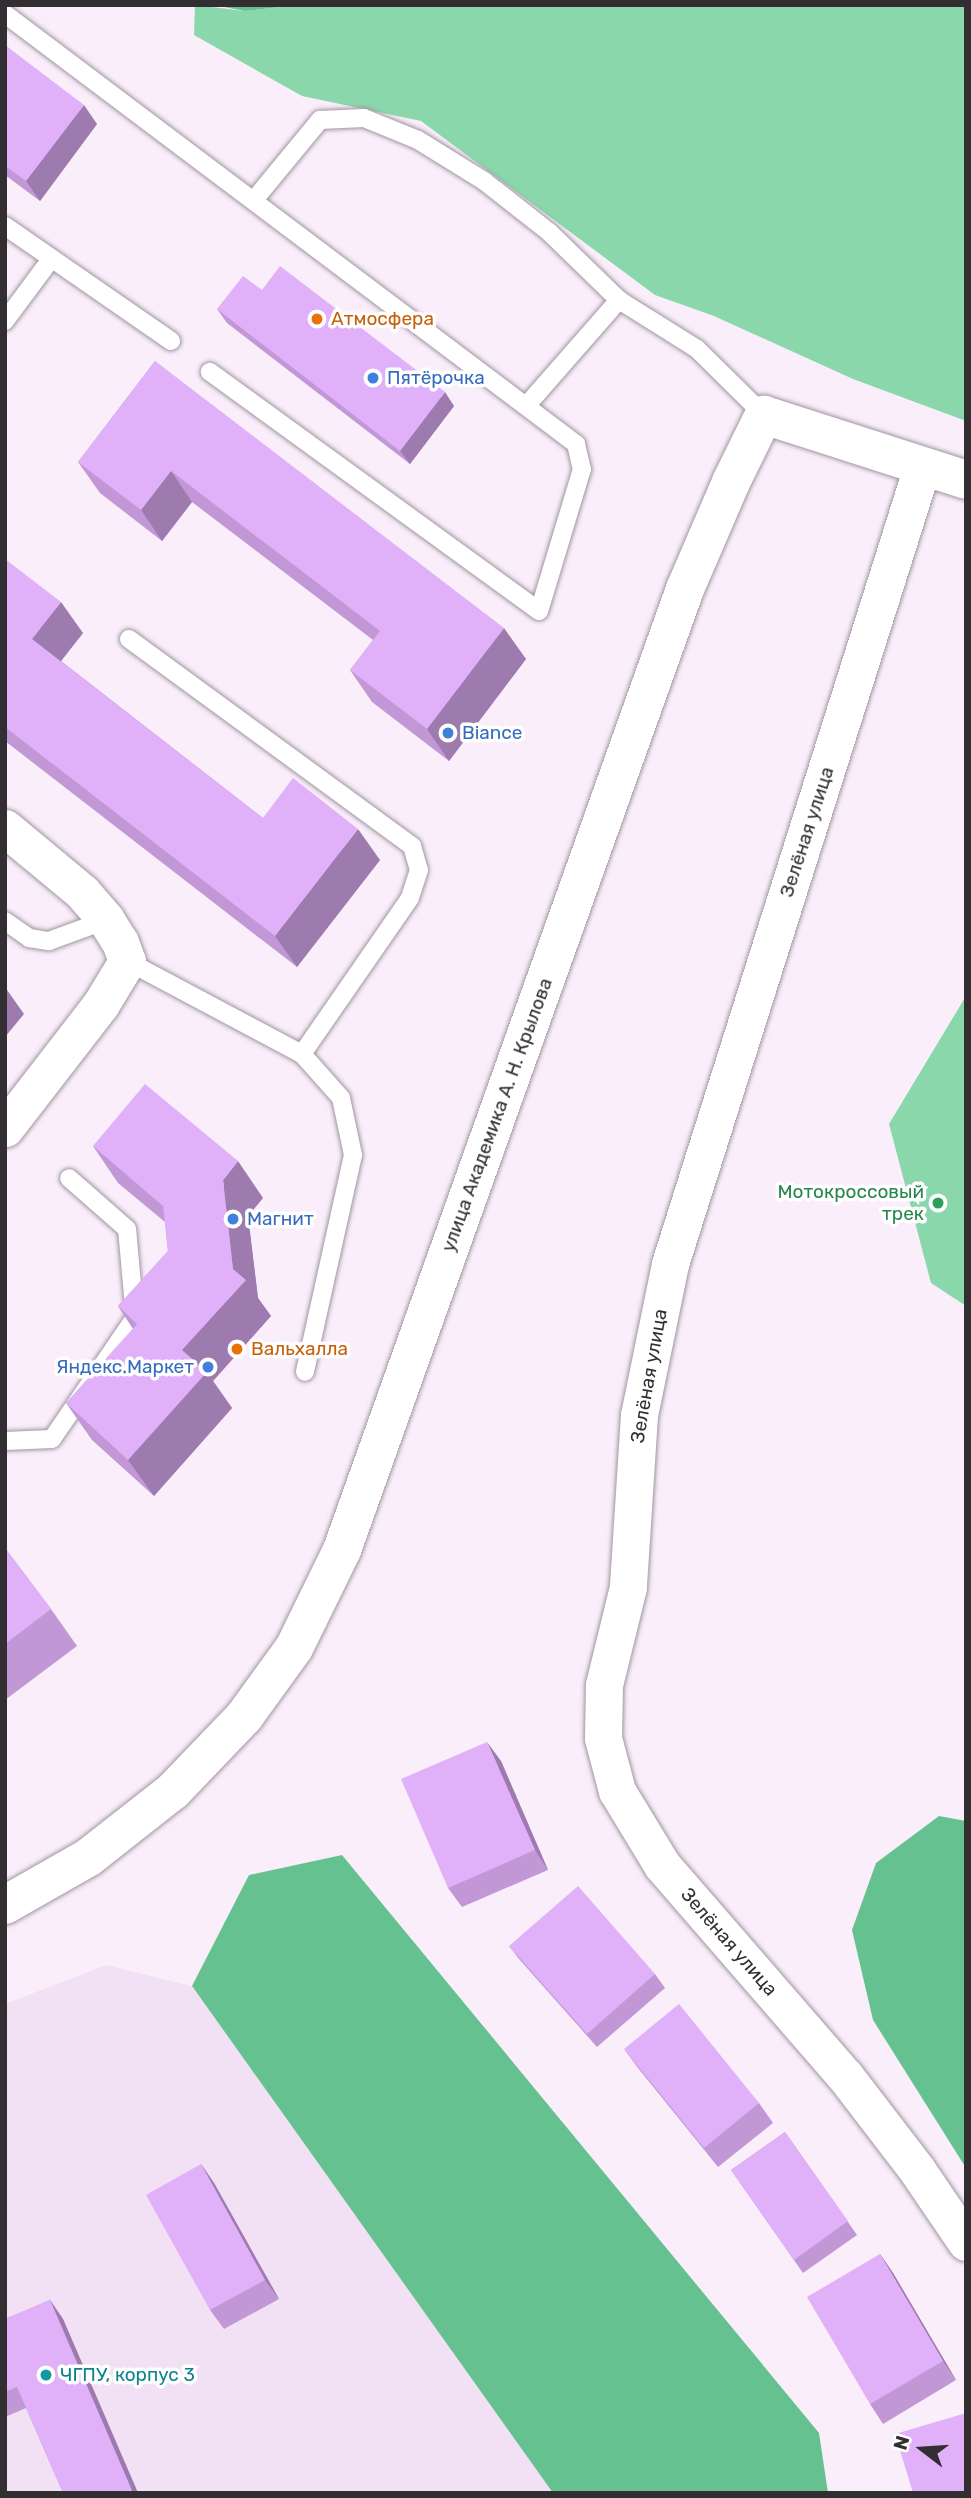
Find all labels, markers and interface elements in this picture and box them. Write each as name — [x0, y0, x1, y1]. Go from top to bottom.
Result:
place label: Атмосфера — [331, 308, 434, 330]
marker: Атмосфера — [309, 311, 325, 327]
place label: Пятёрочка — [387, 367, 485, 389]
marker: Пятёрочка — [365, 370, 381, 386]
place label: Biance — [462, 722, 522, 744]
marker: Biance — [440, 725, 456, 741]
street label: Зелёная улица — [775, 764, 839, 900]
street label: улица Академика А. Н. Крылова — [437, 975, 557, 1255]
place label: Мотокроссовый трек — [777, 1181, 924, 1225]
marker: Мотокроссовый трек — [930, 1195, 946, 1211]
place label: Магнит — [247, 1208, 314, 1230]
marker: Магнит — [225, 1211, 241, 1227]
street label: Зелёная улица — [626, 1307, 672, 1445]
place label: Вальхалла — [251, 1338, 348, 1360]
marker: Вальхалла — [229, 1341, 245, 1357]
place label: Яндекс.Маркет — [56, 1356, 194, 1378]
marker: Яндекс.Маркет — [200, 1359, 216, 1375]
street label: Зелёная улица — [676, 1883, 782, 2001]
place label: ЧГПУ, корпус 3 — [60, 2364, 195, 2386]
marker: ЧГПУ, корпус 3 — [38, 2367, 54, 2383]
north arrow — [887, 2414, 957, 2484]
text: N — [888, 2433, 914, 2453]

